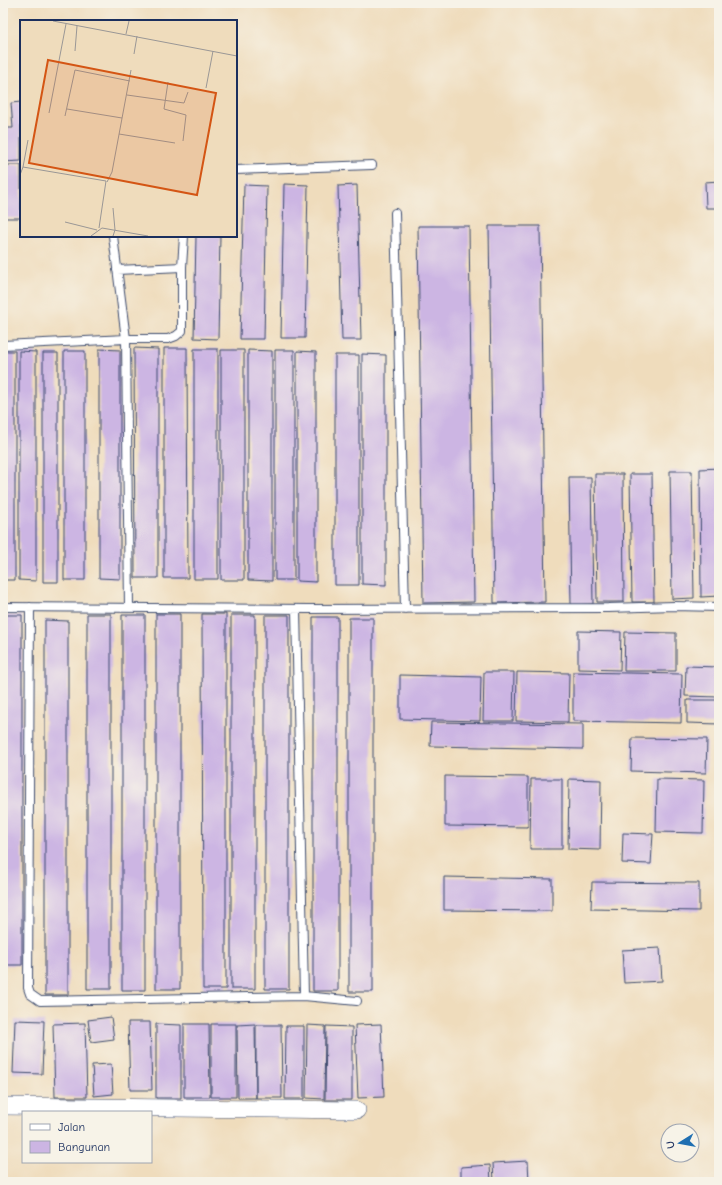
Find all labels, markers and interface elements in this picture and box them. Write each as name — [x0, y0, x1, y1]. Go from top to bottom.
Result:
inset map — [20, 20, 237, 237]
legend — [22, 1111, 152, 1163]
text: Jalan — [58, 1120, 85, 1134]
north arrow — [660, 1123, 700, 1163]
text: Bangunan — [58, 1140, 110, 1154]
text: U — [664, 1140, 678, 1150]

